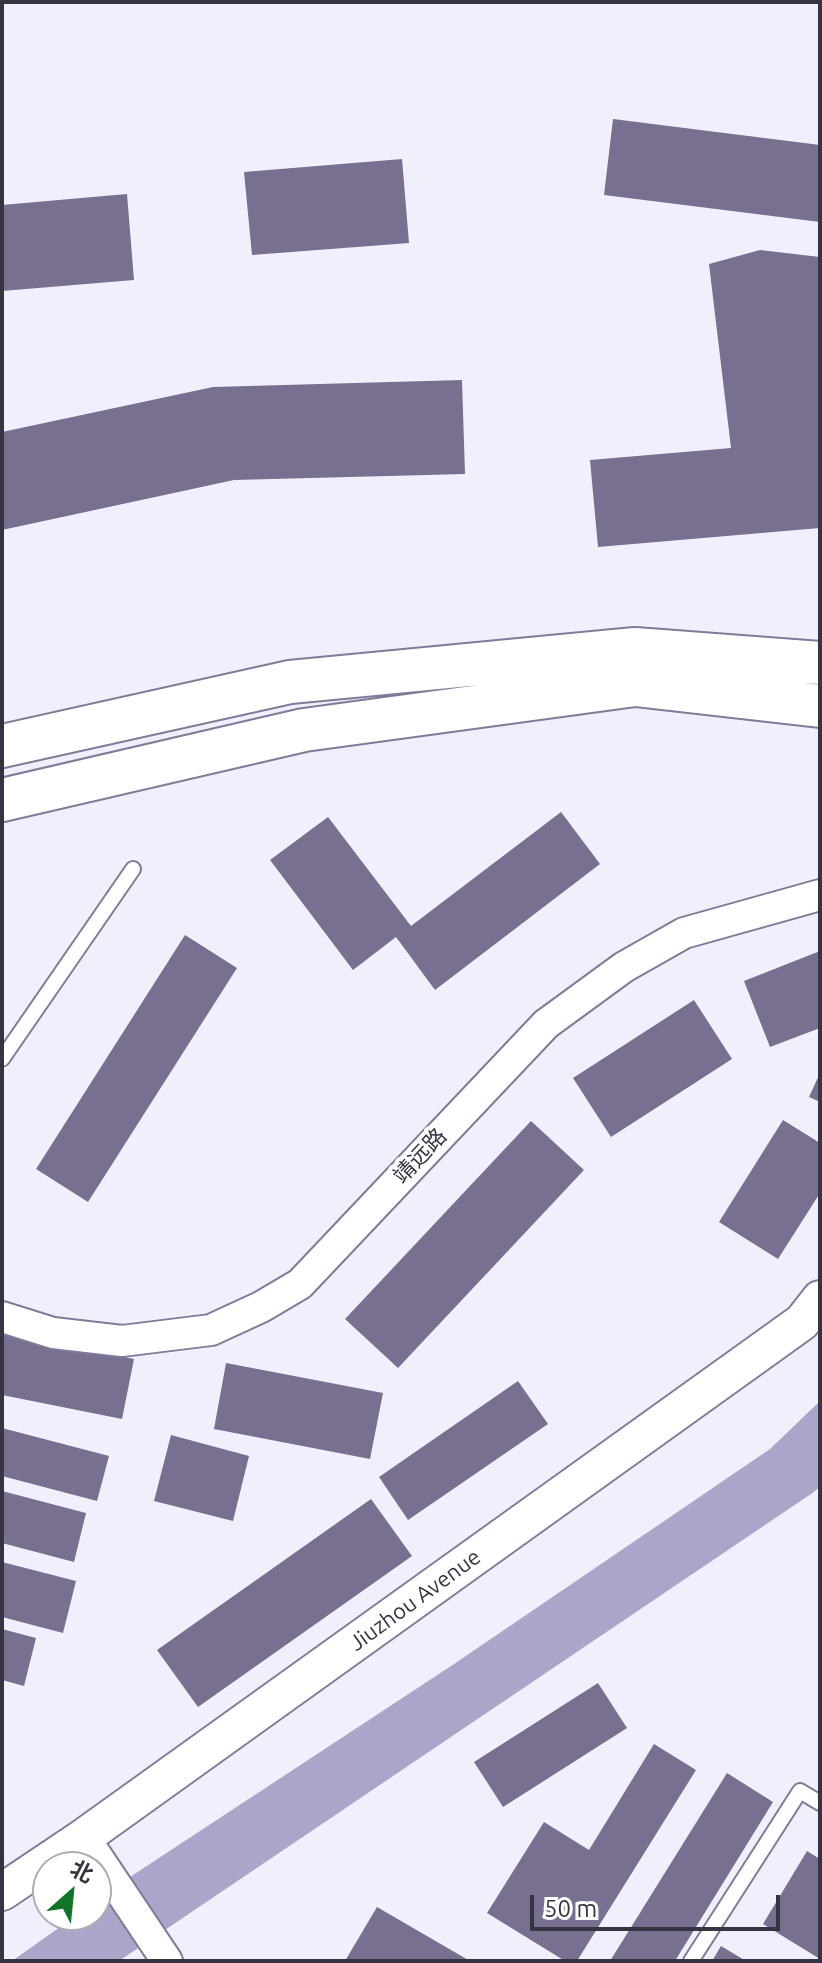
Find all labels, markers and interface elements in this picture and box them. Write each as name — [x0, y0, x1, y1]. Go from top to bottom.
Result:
street label: 靖远路 — [388, 1123, 452, 1189]
street label: Jiuzhou Avenue — [344, 1543, 486, 1657]
north arrow — [32, 1851, 112, 1931]
text: 北 — [67, 1855, 98, 1887]
scale bar — [534, 1879, 784, 1929]
text: 50 m — [544, 1895, 597, 1922]

